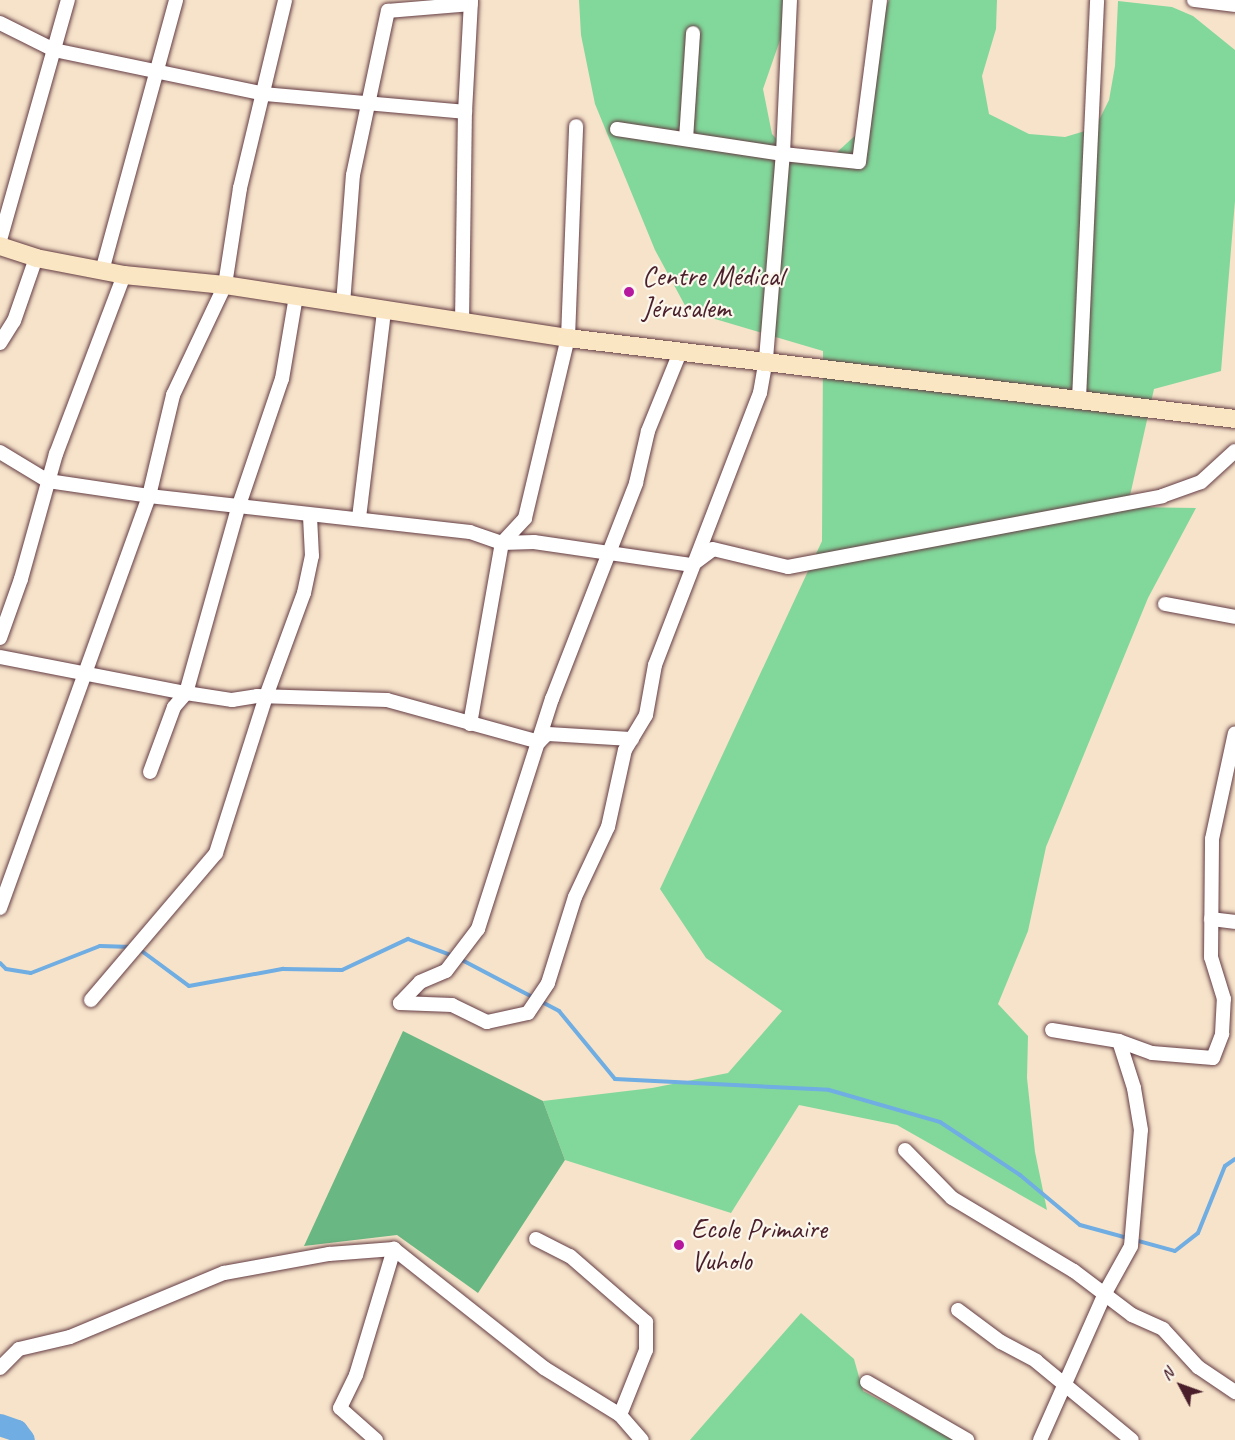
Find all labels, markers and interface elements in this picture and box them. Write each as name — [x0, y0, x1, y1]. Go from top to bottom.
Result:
place label: Centre Médical Jérusalem — [642, 259, 783, 325]
marker: Centre Médical Jérusalem — [620, 283, 638, 301]
place label: Ecole Primaire Vuholo — [691, 1212, 827, 1278]
marker: Ecole Primaire Vuholo — [672, 1238, 686, 1252]
north arrow — [1151, 1356, 1211, 1416]
text: N — [1157, 1364, 1178, 1384]

